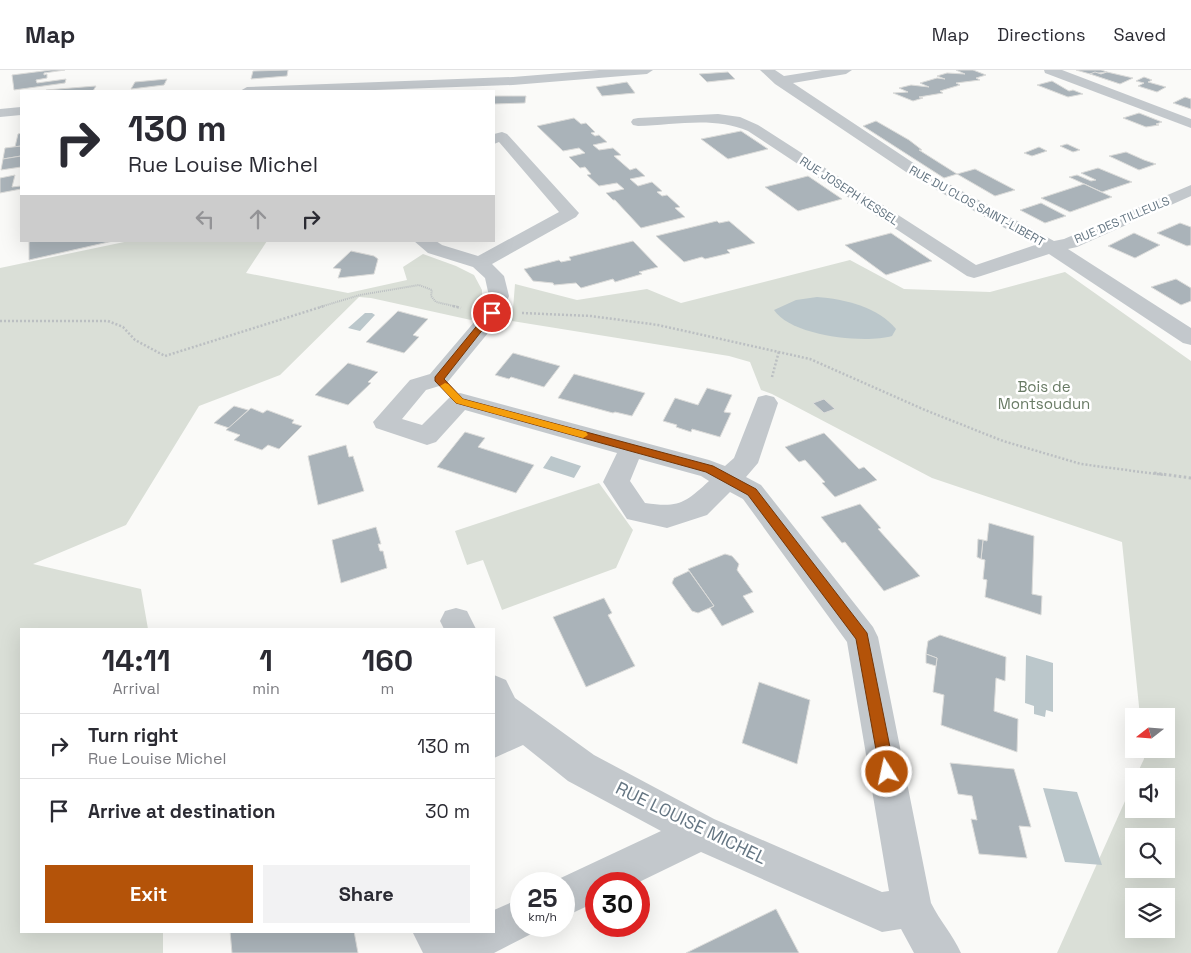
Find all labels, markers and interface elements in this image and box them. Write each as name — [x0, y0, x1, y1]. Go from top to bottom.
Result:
text: Map — [25, 19, 75, 50]
text: Map — [932, 23, 969, 46]
text: Directions — [997, 23, 1086, 46]
text: Saved — [1114, 23, 1166, 46]
text: 130 m — [128, 107, 227, 151]
icon: right — [45, 110, 110, 175]
text: Rue Louise Michel — [128, 150, 318, 178]
street label: RUE JOSEPH KESSEL — [797, 153, 902, 229]
street label: RUE DU CLOS SAINT-LIBERT — [906, 162, 1048, 250]
street label: RUE DES TILLEULS — [1072, 193, 1172, 247]
icon: left — [191, 205, 219, 233]
icon: ahead — [244, 205, 272, 233]
icon: right — [297, 205, 325, 233]
pin — [471, 292, 513, 334]
icon: arrive — [478, 299, 506, 327]
park label: Bois de Montsoudun — [998, 377, 1090, 413]
text: 14:11 — [102, 641, 171, 680]
text: 1 — [259, 641, 273, 680]
text: 160 — [362, 641, 413, 680]
text: Arrival — [112, 678, 160, 699]
text: min — [252, 678, 280, 699]
text: m — [381, 678, 394, 699]
north arrow — [1125, 708, 1175, 758]
map controls — [1125, 708, 1175, 938]
text: Turn right — [88, 723, 178, 748]
icon: right — [45, 732, 73, 760]
text: 130 m — [417, 734, 470, 759]
position arrow — [860, 745, 912, 797]
text: Rue Louise Michel — [88, 748, 226, 769]
button: sound — [1125, 768, 1175, 818]
street label: RUE LOUISE MICHEL — [612, 776, 771, 869]
icon: arrive — [45, 797, 73, 825]
text: Arrive at destination — [88, 799, 276, 824]
text: 30 m — [425, 799, 470, 824]
button: search — [1125, 828, 1175, 878]
button: Exit — [45, 865, 253, 923]
button: Share — [263, 865, 470, 923]
speed limit sign: 30 — [585, 872, 650, 937]
text: 25 — [528, 882, 557, 914]
button: layers — [1125, 888, 1175, 938]
text: km/h — [528, 909, 557, 925]

